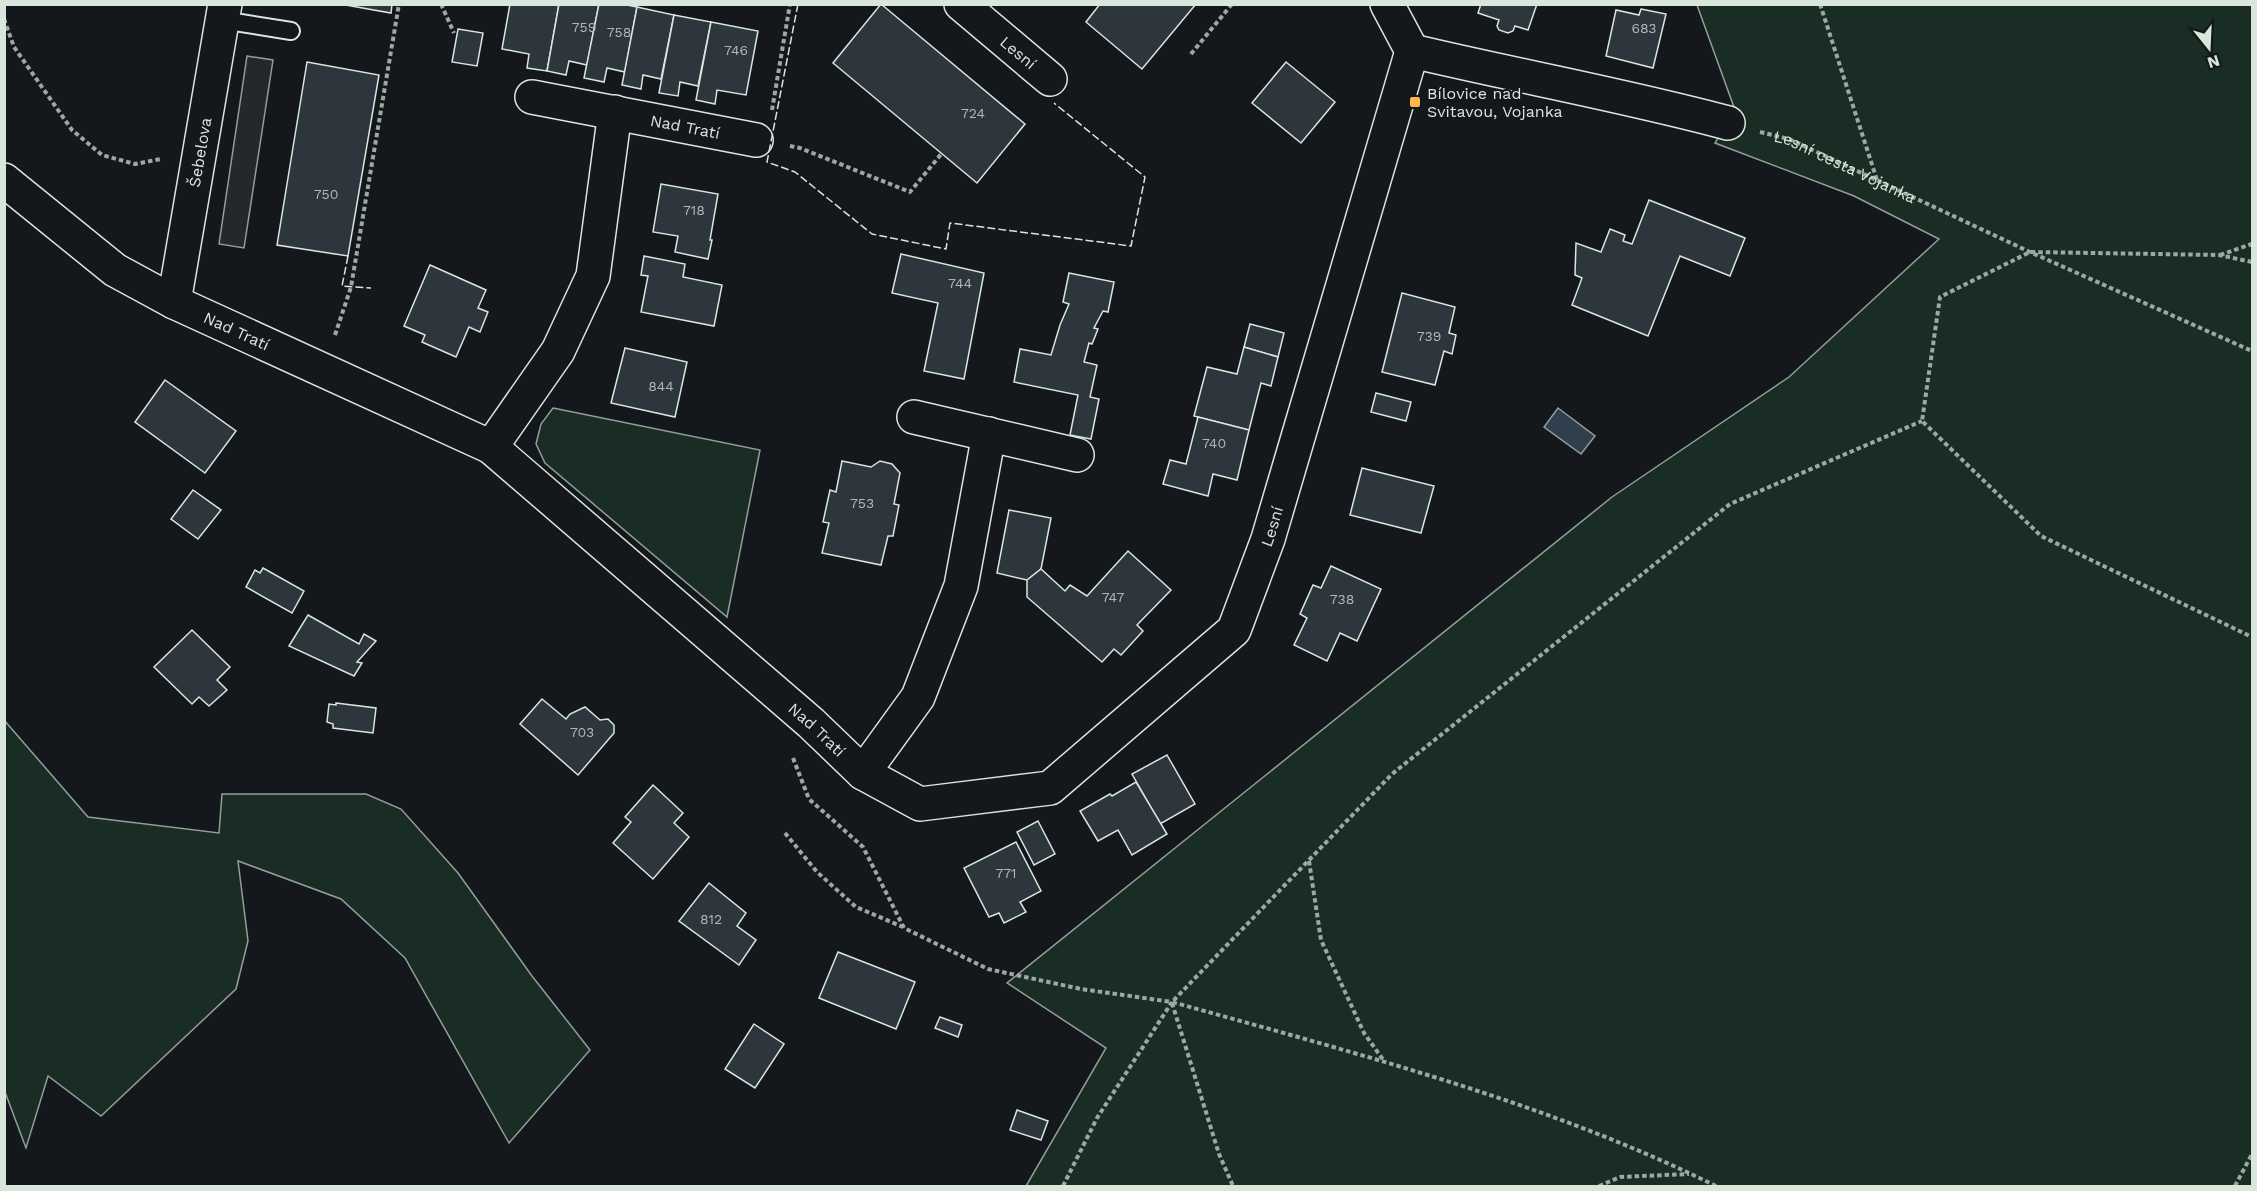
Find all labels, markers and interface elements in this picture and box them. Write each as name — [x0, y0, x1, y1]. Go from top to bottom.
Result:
north arrow — [2179, 18, 2239, 78]
house number: 759 — [572, 19, 596, 35]
house number: 683 — [1631, 20, 1657, 36]
house number: 758 — [607, 24, 631, 40]
street label: Lesní — [996, 32, 1040, 73]
house number: 746 — [724, 42, 748, 58]
text: N — [2205, 51, 2222, 73]
place label: Bílovice nad Svitavou, Vojanka — [1427, 84, 1563, 121]
marker: Bílovice nad Svitavou, Vojanka — [1408, 95, 1422, 109]
house number: 724 — [961, 105, 985, 121]
street label: Nad Tratí — [649, 111, 721, 143]
street label: Šebelova — [185, 116, 215, 189]
street label: Lesní cesta Vojanka — [1772, 127, 1919, 207]
house number: 750 — [314, 186, 338, 202]
house number: 718 — [683, 202, 705, 218]
house number: 744 — [948, 275, 972, 291]
street label: Nad Tratí — [201, 308, 272, 354]
house number: 739 — [1417, 328, 1441, 344]
house number: 844 — [648, 378, 674, 394]
house number: 740 — [1202, 435, 1226, 451]
house number: 753 — [850, 495, 874, 511]
street label: Lesní — [1257, 504, 1287, 549]
house number: 747 — [1102, 589, 1124, 605]
house number: 738 — [1330, 591, 1354, 607]
street label: Nad Tratí — [784, 699, 849, 761]
house number: 703 — [570, 724, 594, 740]
house number: 771 — [995, 865, 1017, 881]
house number: 812 — [700, 911, 722, 927]

